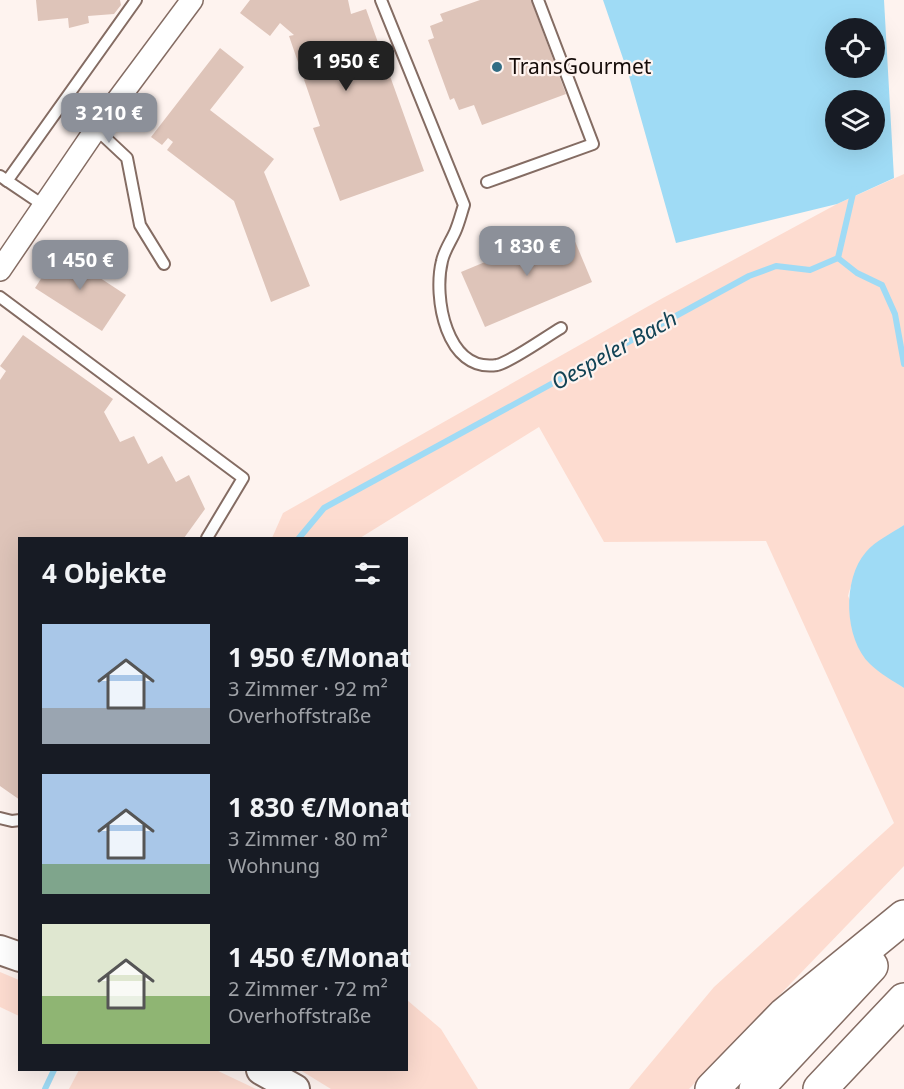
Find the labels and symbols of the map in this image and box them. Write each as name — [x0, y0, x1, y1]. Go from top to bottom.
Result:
pin: 1 950 € — [291, 41, 401, 92]
place label: TransGourmet — [509, 52, 652, 80]
marker: TransGourmet — [490, 60, 504, 74]
pin: 3 210 € — [54, 93, 164, 144]
pin: 1 830 € — [472, 226, 582, 277]
pin: 1 450 € — [25, 240, 135, 291]
water label: Oespeler Bach — [545, 302, 682, 396]

